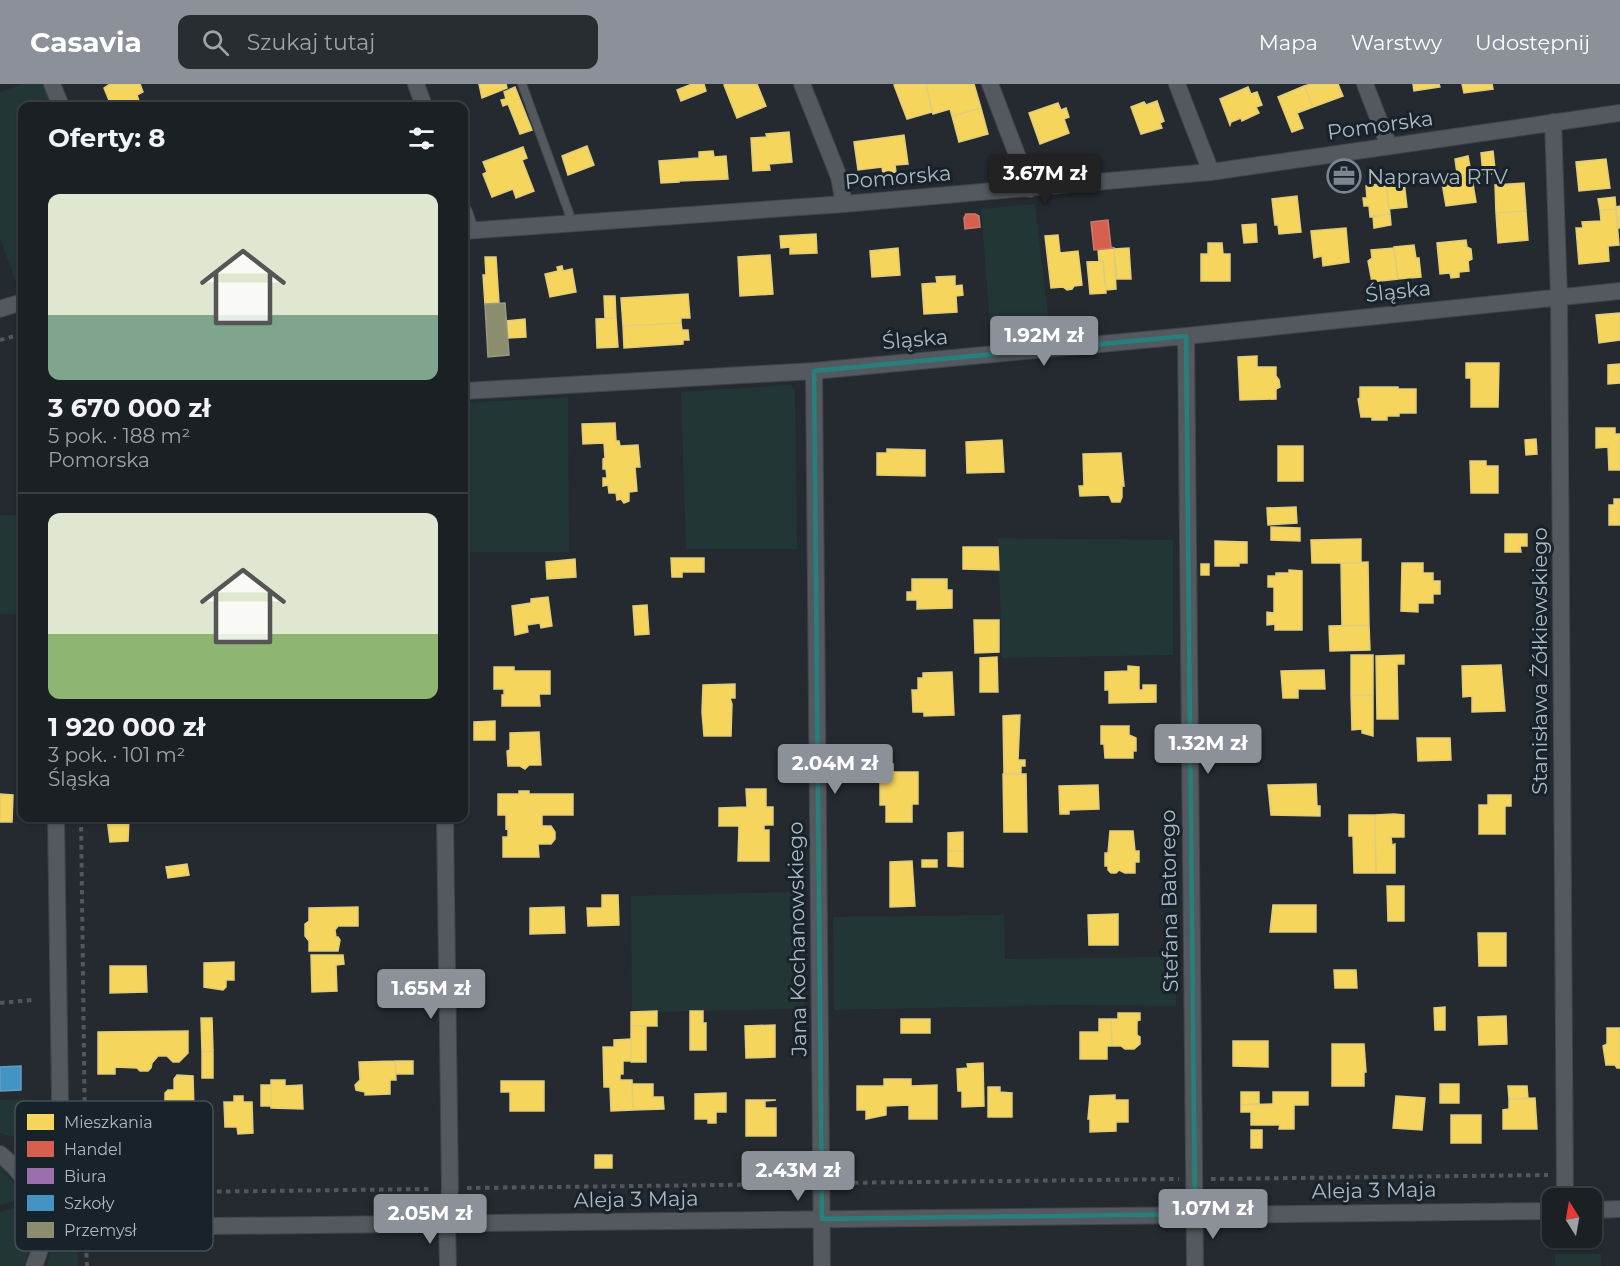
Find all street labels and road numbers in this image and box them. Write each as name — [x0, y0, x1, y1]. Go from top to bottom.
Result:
street label: Pomorska — [1325, 105, 1435, 145]
street label: Pomorska — [844, 160, 952, 194]
street label: Śląska — [1364, 275, 1432, 307]
street label: Śląska — [881, 324, 949, 354]
street label: Stanisława Żółkiewskiego — [1527, 527, 1552, 795]
street label: Stefana Batorego — [1155, 809, 1183, 993]
street label: Jana Kochanowskiego — [782, 821, 812, 1058]
street label: Aleja 3 Maja — [1311, 1176, 1437, 1204]
street label: Aleja 3 Maja — [573, 1185, 699, 1213]

